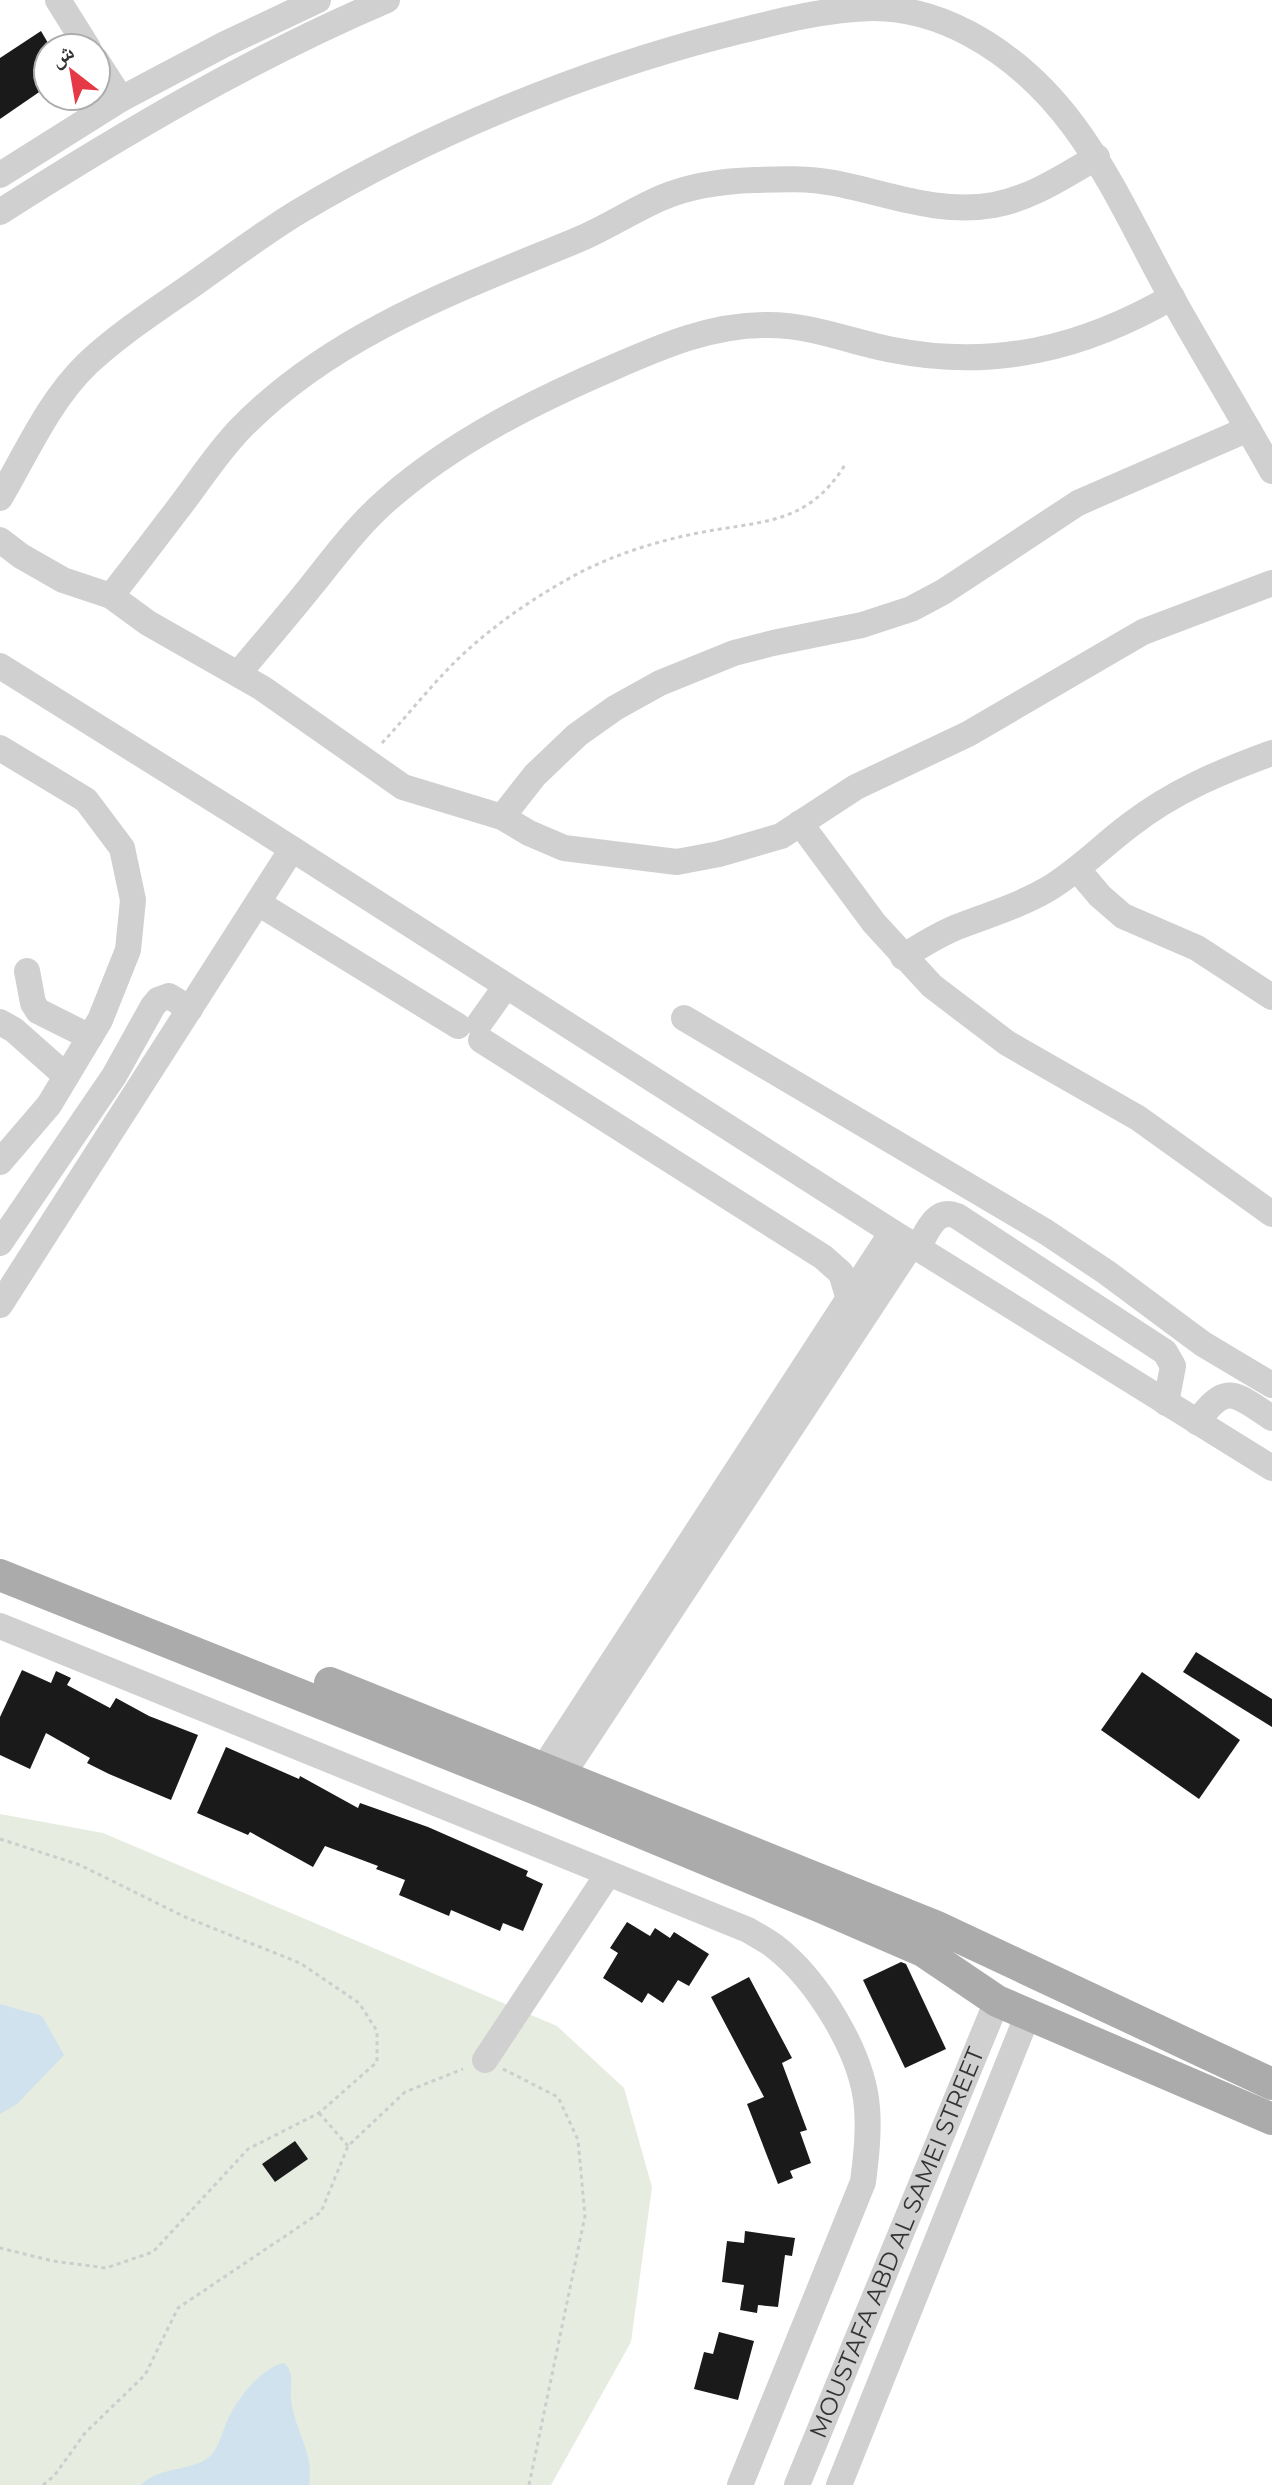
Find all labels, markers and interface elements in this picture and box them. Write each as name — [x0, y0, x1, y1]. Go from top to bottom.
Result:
north arrow — [32, 32, 112, 112]
text: ش — [45, 38, 79, 73]
street label: MOUSTAFA ABD AL SAMEI STREET — [803, 2043, 990, 2442]

